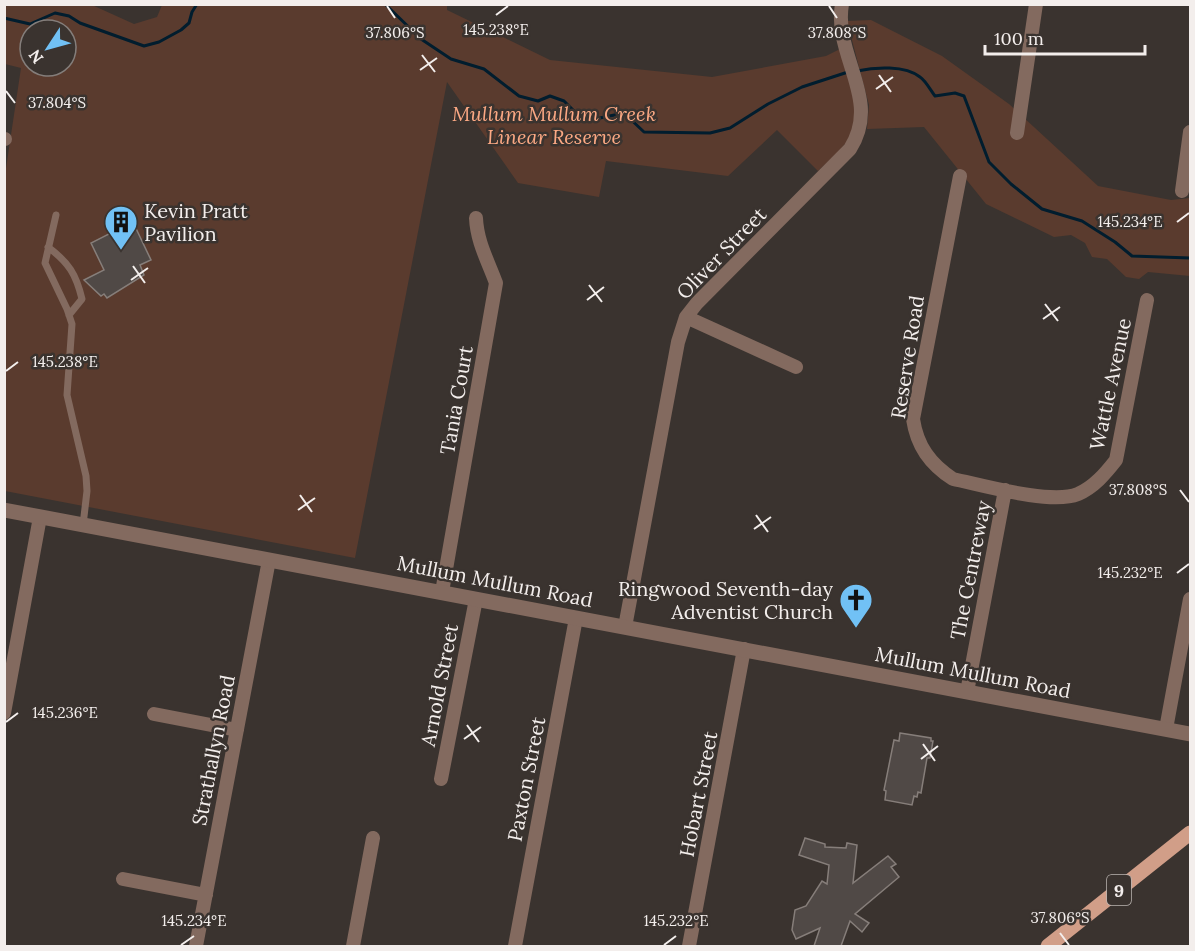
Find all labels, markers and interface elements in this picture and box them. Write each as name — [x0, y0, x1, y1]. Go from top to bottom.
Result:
north arrow — [18, 18, 78, 78]
scale bar — [985, 18, 1146, 56]
text: 145.238°E — [463, 20, 529, 39]
text: 37.806°S — [366, 23, 424, 42]
text: 37.808°S — [808, 23, 866, 42]
text: 100 m — [994, 27, 1044, 50]
text: N — [24, 46, 48, 68]
text: 37.804°S — [28, 93, 86, 112]
park label: Mullum Mullum Creek Linear Reserve — [452, 101, 656, 149]
place label: Kevin Pratt Pavilion — [144, 198, 248, 246]
street label: Oliver Street — [671, 202, 771, 304]
building icon: Kevin Pratt Pavilion — [103, 204, 139, 251]
text: 145.234°E — [1098, 212, 1162, 231]
street label: Reserve Road — [885, 293, 929, 421]
street label: Wattle Avenue — [1084, 316, 1136, 452]
street label: Tania Court — [434, 343, 478, 456]
text: 145.238°E — [32, 352, 98, 371]
text: 37.808°S — [1109, 480, 1167, 499]
street label: The Centreway — [944, 498, 996, 642]
street label: Mullum Mullum Road — [395, 550, 595, 612]
text: 145.232°E — [1097, 563, 1163, 582]
place label: Ringwood Seventh-day Adventist Church — [618, 576, 833, 624]
church icon: Ringwood Seventh-day Adventist Church — [838, 582, 874, 629]
street label: Arnold Street — [415, 621, 463, 749]
street label: Mullum Mullum Road — [873, 641, 1073, 703]
street label: Strathallyn Road — [186, 673, 240, 827]
text: 145.236°E — [32, 703, 98, 722]
street label: Paxton Street — [502, 714, 550, 843]
street label: Hobart Street — [674, 729, 722, 859]
road number: 9 — [1107, 875, 1131, 905]
text: 37.806°S — [1031, 908, 1089, 927]
text: 145.234°E — [162, 911, 226, 930]
text: 145.232°E — [643, 911, 709, 930]

